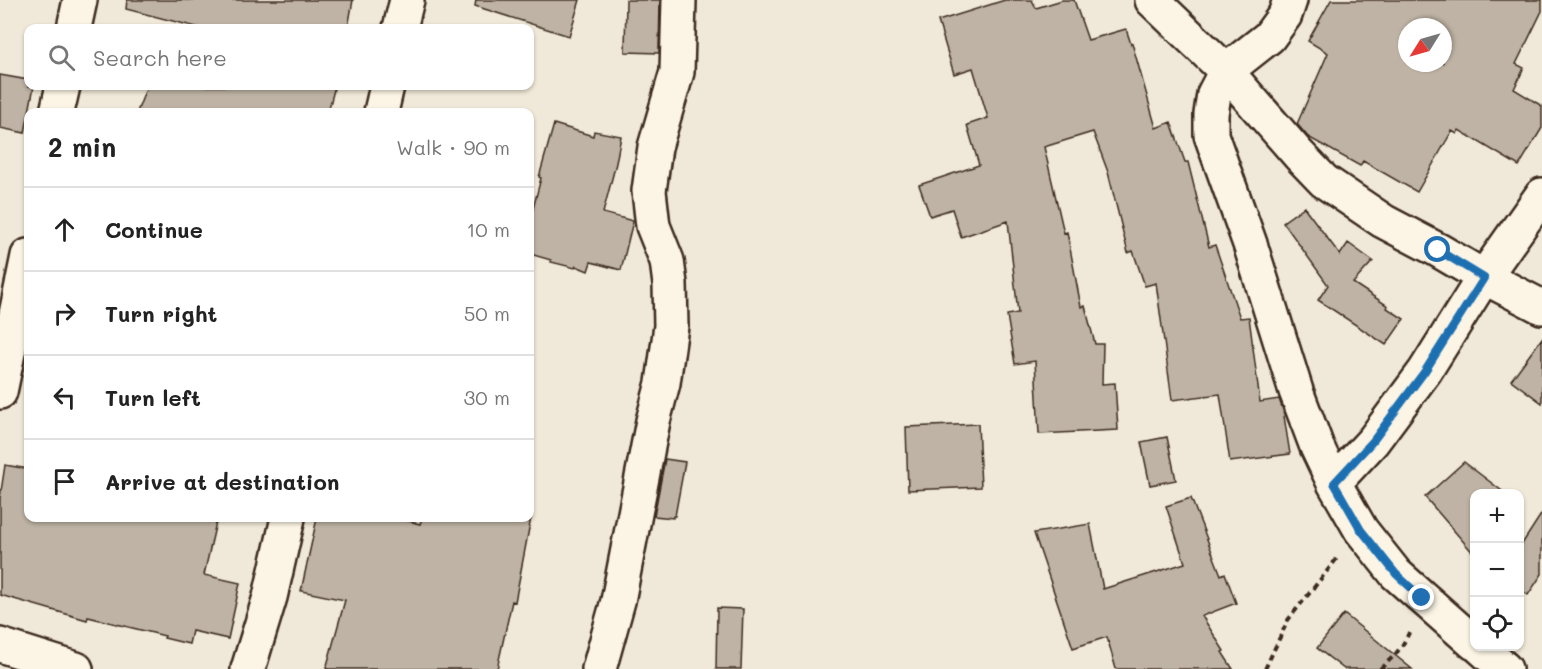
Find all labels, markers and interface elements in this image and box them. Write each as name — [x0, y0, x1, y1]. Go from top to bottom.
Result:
north arrow — [1398, 18, 1452, 72]
search box — [24, 24, 534, 90]
icon: search — [45, 41, 78, 74]
text: Search here — [93, 43, 227, 72]
text: 2 min — [48, 130, 116, 164]
text: Walk · 90 m — [396, 134, 510, 160]
icon: ahead — [48, 213, 81, 246]
text: Continue — [105, 215, 203, 244]
text: 10 m — [466, 216, 510, 242]
route start — [1424, 236, 1450, 262]
icon: right — [48, 297, 81, 330]
text: Turn right — [105, 299, 217, 328]
text: 50 m — [464, 300, 510, 326]
icon: left — [48, 381, 81, 414]
text: Turn left — [105, 383, 201, 412]
text: 30 m — [464, 384, 510, 410]
icon: arrive — [48, 465, 81, 498]
text: Arrive at destination — [105, 467, 340, 496]
map controls — [1470, 489, 1524, 651]
button: + — [1470, 489, 1524, 543]
button: − — [1470, 543, 1524, 597]
route end — [1408, 584, 1434, 610]
button: locate — [1470, 597, 1524, 651]

